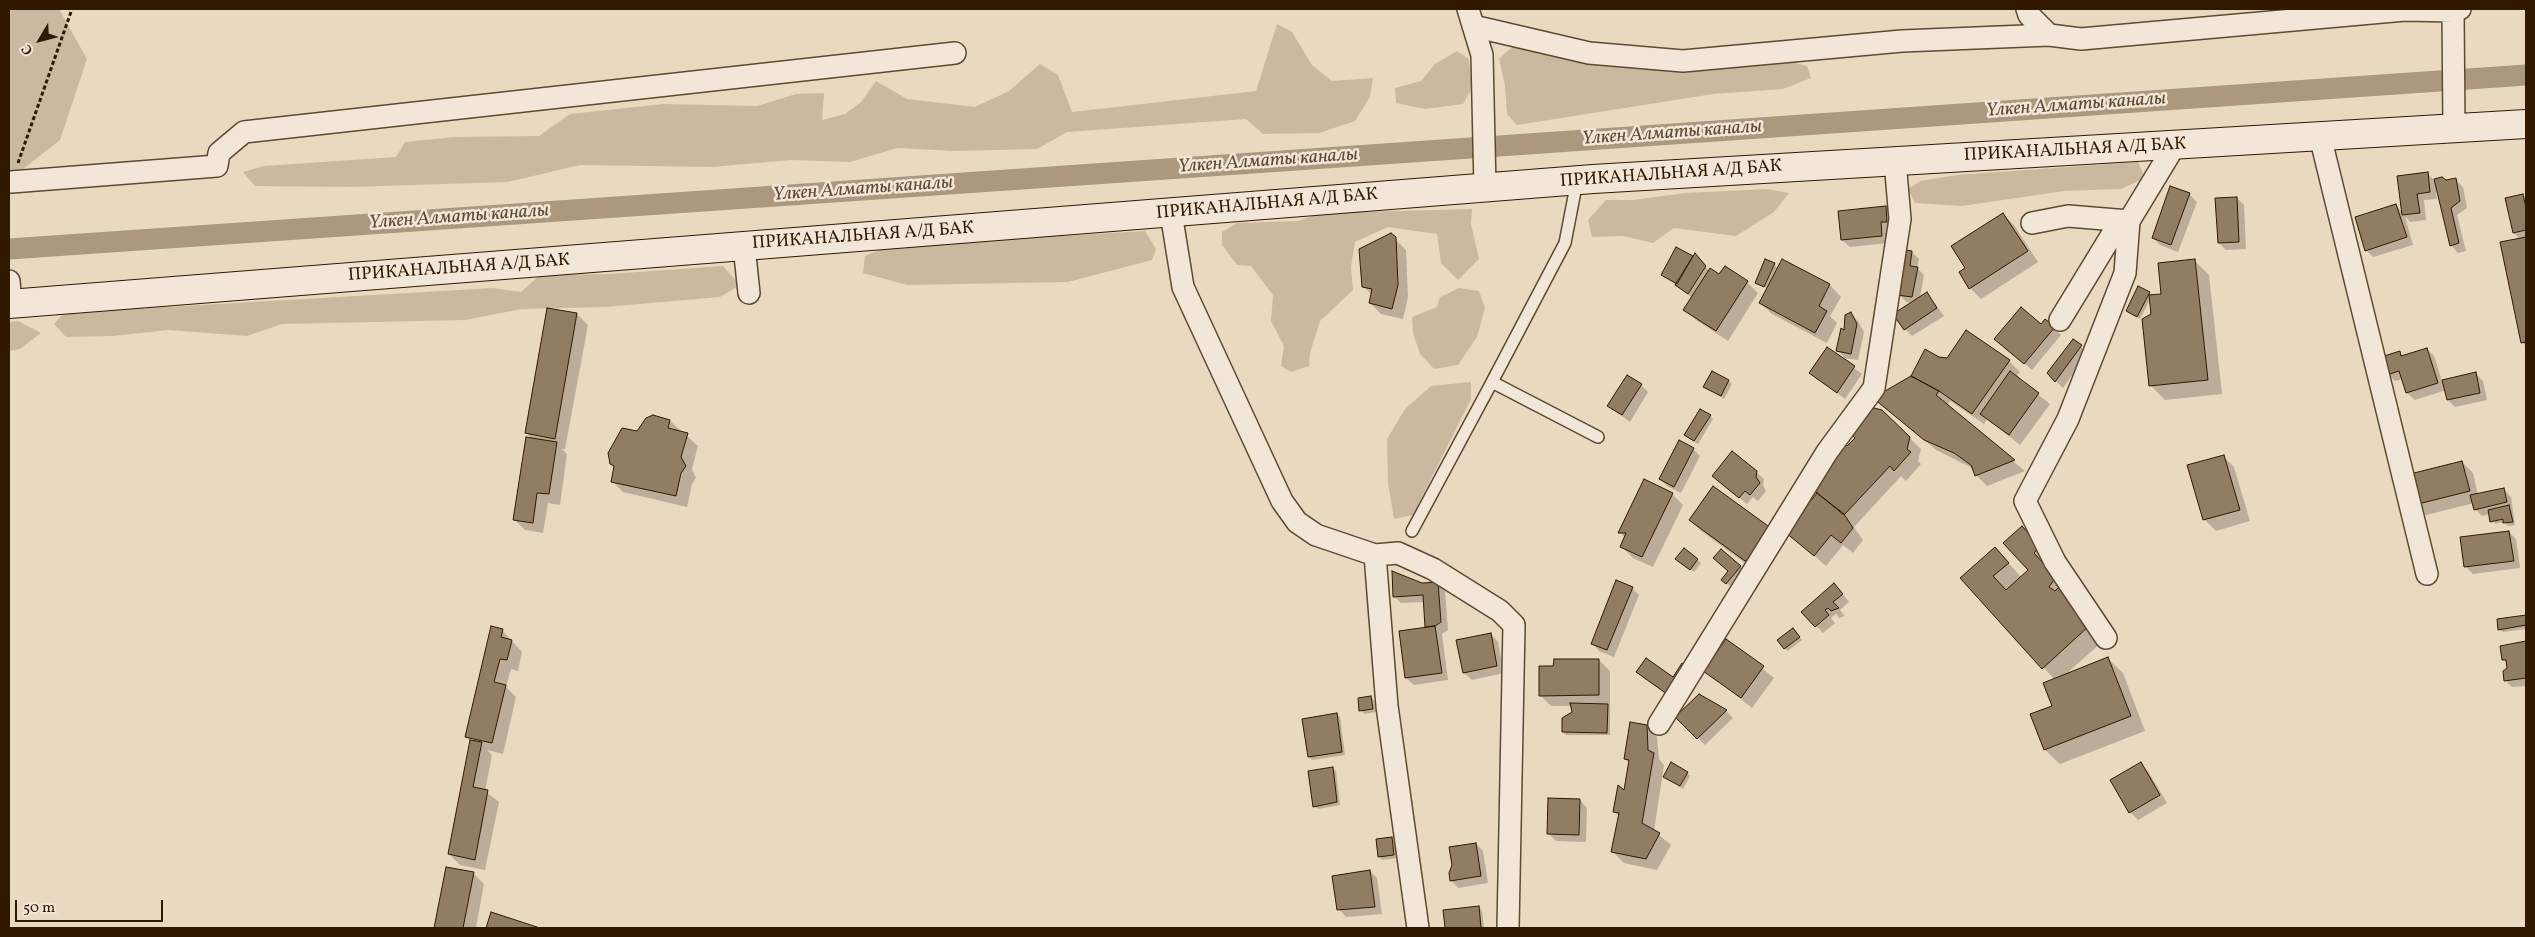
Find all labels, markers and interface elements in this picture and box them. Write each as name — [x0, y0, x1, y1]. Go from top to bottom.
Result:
north arrow — [15, 15, 65, 65]
text: С — [17, 40, 38, 59]
water label: Үлкен Алматы каналы — [1985, 88, 2167, 124]
water label: Үлкен Алматы каналы — [1581, 116, 1763, 152]
street label: ПРИКАНАЛЬНАЯ А/Д БАК — [1963, 134, 2187, 168]
water label: Үлкен Алматы каналы — [1177, 144, 1359, 180]
street label: ПРИКАНАЛЬНАЯ А/Д БАК — [1559, 156, 1783, 194]
water label: Үлкен Алматы каналы — [772, 172, 954, 208]
street label: ПРИКАНАЛЬНАЯ А/Д БАК — [1155, 185, 1379, 225]
water label: Үлкен Алматы каналы — [368, 200, 550, 236]
street label: ПРИКАНАЛЬНАЯ А/Д БАК — [751, 218, 975, 256]
street label: ПРИКАНАЛЬНАЯ А/Д БАК — [347, 250, 571, 288]
scale bar — [18, 890, 165, 922]
text: 50 m — [23, 898, 55, 919]

